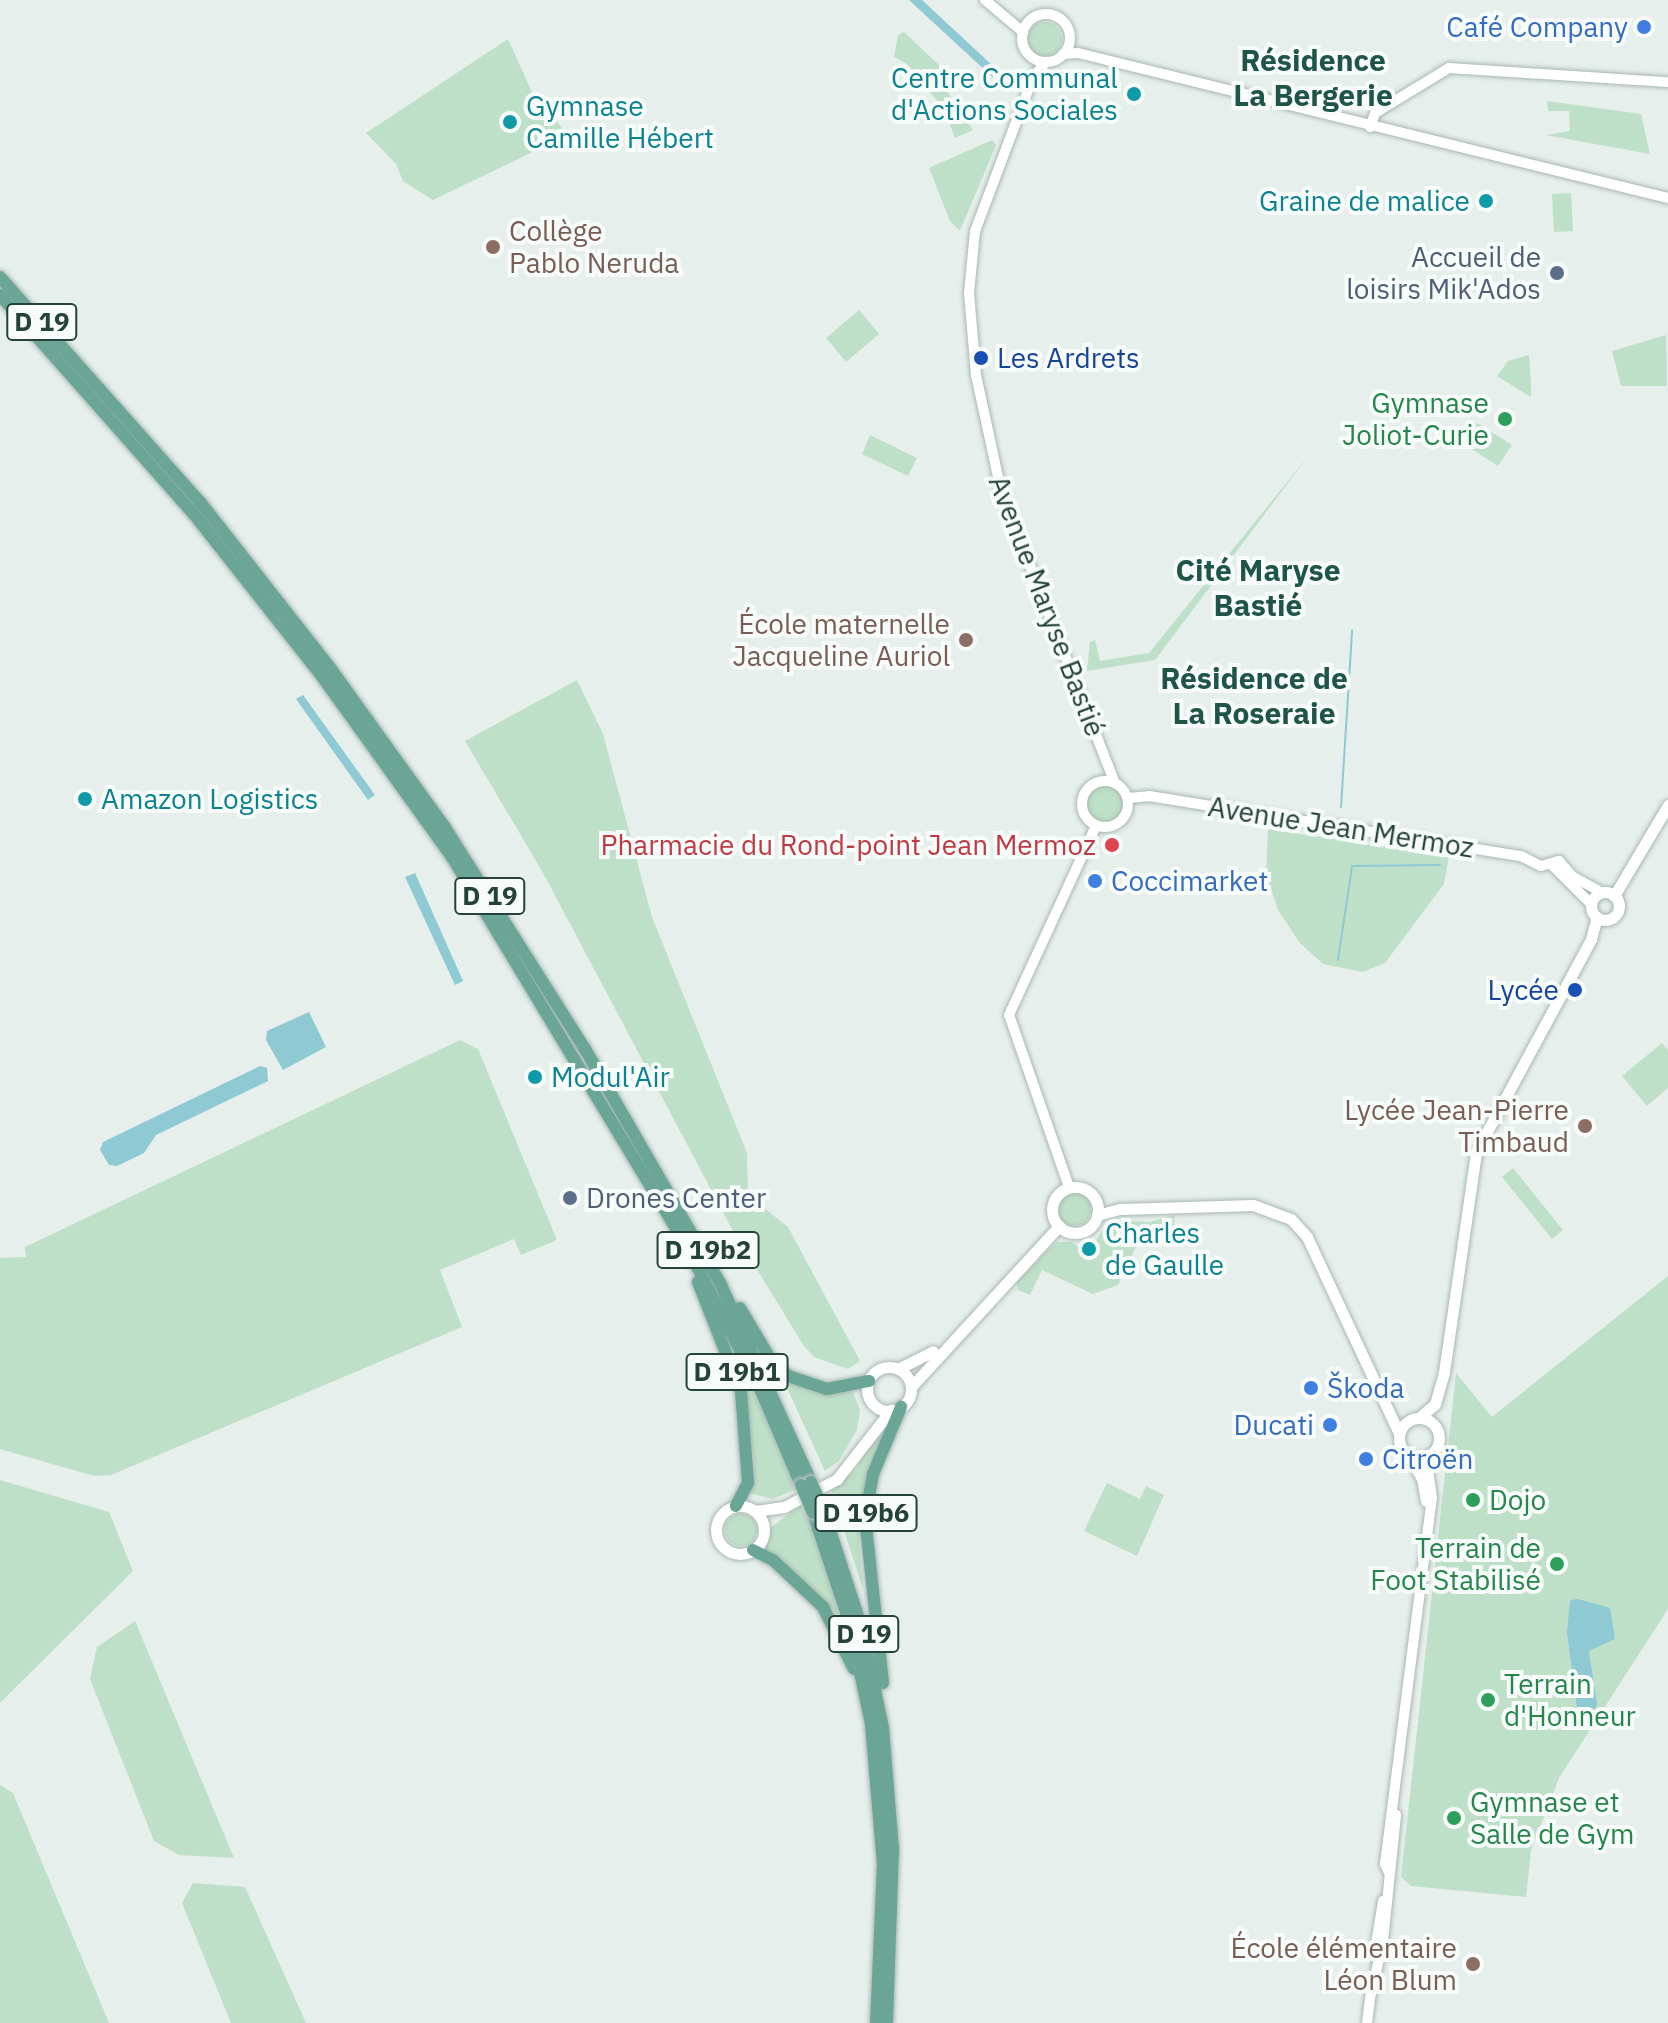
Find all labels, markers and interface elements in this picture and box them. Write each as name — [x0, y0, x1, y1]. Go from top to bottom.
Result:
place label: Café Company — [1446, 10, 1628, 44]
marker: Café Company — [1635, 18, 1653, 36]
district label: Résidence La Bergerie — [1233, 42, 1393, 112]
place label: Centre Communal d'Actions Sociales — [891, 61, 1118, 127]
marker: Centre Communal d'Actions Sociales — [1125, 85, 1143, 103]
place label: Gymnase Camille Hébert — [526, 89, 714, 155]
marker: Gymnase Camille Hébert — [501, 113, 519, 131]
place label: Graine de malice — [1259, 184, 1470, 218]
marker: Graine de malice — [1477, 192, 1495, 210]
place label: Collège Pablo Neruda — [509, 214, 679, 280]
marker: Collège Pablo Neruda — [484, 238, 502, 256]
place label: Accueil de loisirs Mik'Ados — [1346, 240, 1541, 306]
marker: Accueil de loisirs Mik'Ados — [1548, 264, 1566, 282]
road number: D 19 — [6, 300, 78, 344]
place label: Les Ardrets — [997, 341, 1140, 375]
marker: Les Ardrets — [972, 349, 990, 367]
place label: Gymnase Joliot-Curie — [1342, 386, 1489, 452]
marker: Gymnase Joliot-Curie — [1496, 410, 1514, 428]
street label: Avenue Maryse Bastié — [982, 471, 1112, 741]
district label: Cité Maryse Bastié — [1175, 552, 1341, 622]
place label: École maternelle Jacqueline Auriol — [732, 607, 950, 673]
marker: École maternelle Jacqueline Auriol — [957, 631, 975, 649]
district label: Résidence de La Roseraie — [1160, 660, 1348, 730]
place label: Amazon Logistics — [101, 782, 318, 816]
street label: Avenue Jean Mermoz — [1206, 789, 1476, 865]
marker: Amazon Logistics — [76, 790, 94, 808]
place label: Pharmacie du Rond-point Jean Mermoz — [600, 828, 1096, 862]
marker: Pharmacie du Rond-point Jean Mermoz — [1103, 836, 1121, 854]
place label: Coccimarket — [1111, 864, 1268, 898]
marker: Coccimarket — [1086, 872, 1104, 890]
road number: D 19 — [454, 874, 526, 918]
place label: Lycée — [1488, 973, 1559, 1007]
marker: Lycée — [1566, 981, 1584, 999]
place label: Modul'Air — [551, 1060, 670, 1094]
marker: Modul'Air — [526, 1068, 544, 1086]
place label: Lycée Jean-Pierre Timbaud — [1344, 1093, 1569, 1159]
marker: Lycée Jean-Pierre Timbaud — [1576, 1117, 1594, 1135]
place label: Drones Center — [586, 1181, 766, 1215]
marker: Drones Center — [561, 1189, 579, 1207]
place label: Charles de Gaulle — [1105, 1216, 1224, 1282]
road number: D 19b2 — [656, 1228, 760, 1272]
marker: Charles de Gaulle — [1080, 1240, 1098, 1258]
road number: D 19b1 — [685, 1350, 789, 1394]
place label: Škoda — [1327, 1371, 1404, 1405]
marker: Škoda — [1302, 1379, 1320, 1397]
place label: Ducati — [1233, 1408, 1314, 1442]
marker: Ducati — [1321, 1416, 1339, 1434]
place label: Citroën — [1382, 1442, 1473, 1476]
marker: Citroën — [1357, 1450, 1375, 1468]
place label: Dojo — [1489, 1483, 1546, 1517]
road number: D 19b6 — [814, 1491, 918, 1535]
marker: Dojo — [1464, 1491, 1482, 1509]
place label: Terrain de Foot Stabilisé — [1370, 1531, 1541, 1597]
marker: Terrain de Foot Stabilisé — [1548, 1555, 1566, 1573]
road number: D 19 — [828, 1612, 900, 1656]
place label: Terrain d'Honneur — [1504, 1667, 1636, 1733]
marker: Terrain d'Honneur — [1479, 1691, 1497, 1709]
place label: Gymnase et Salle de Gym — [1470, 1785, 1634, 1851]
marker: Gymnase et Salle de Gym — [1445, 1809, 1463, 1827]
place label: École élémentaire Léon Blum — [1230, 1931, 1457, 1997]
marker: École élémentaire Léon Blum — [1464, 1955, 1482, 1973]

